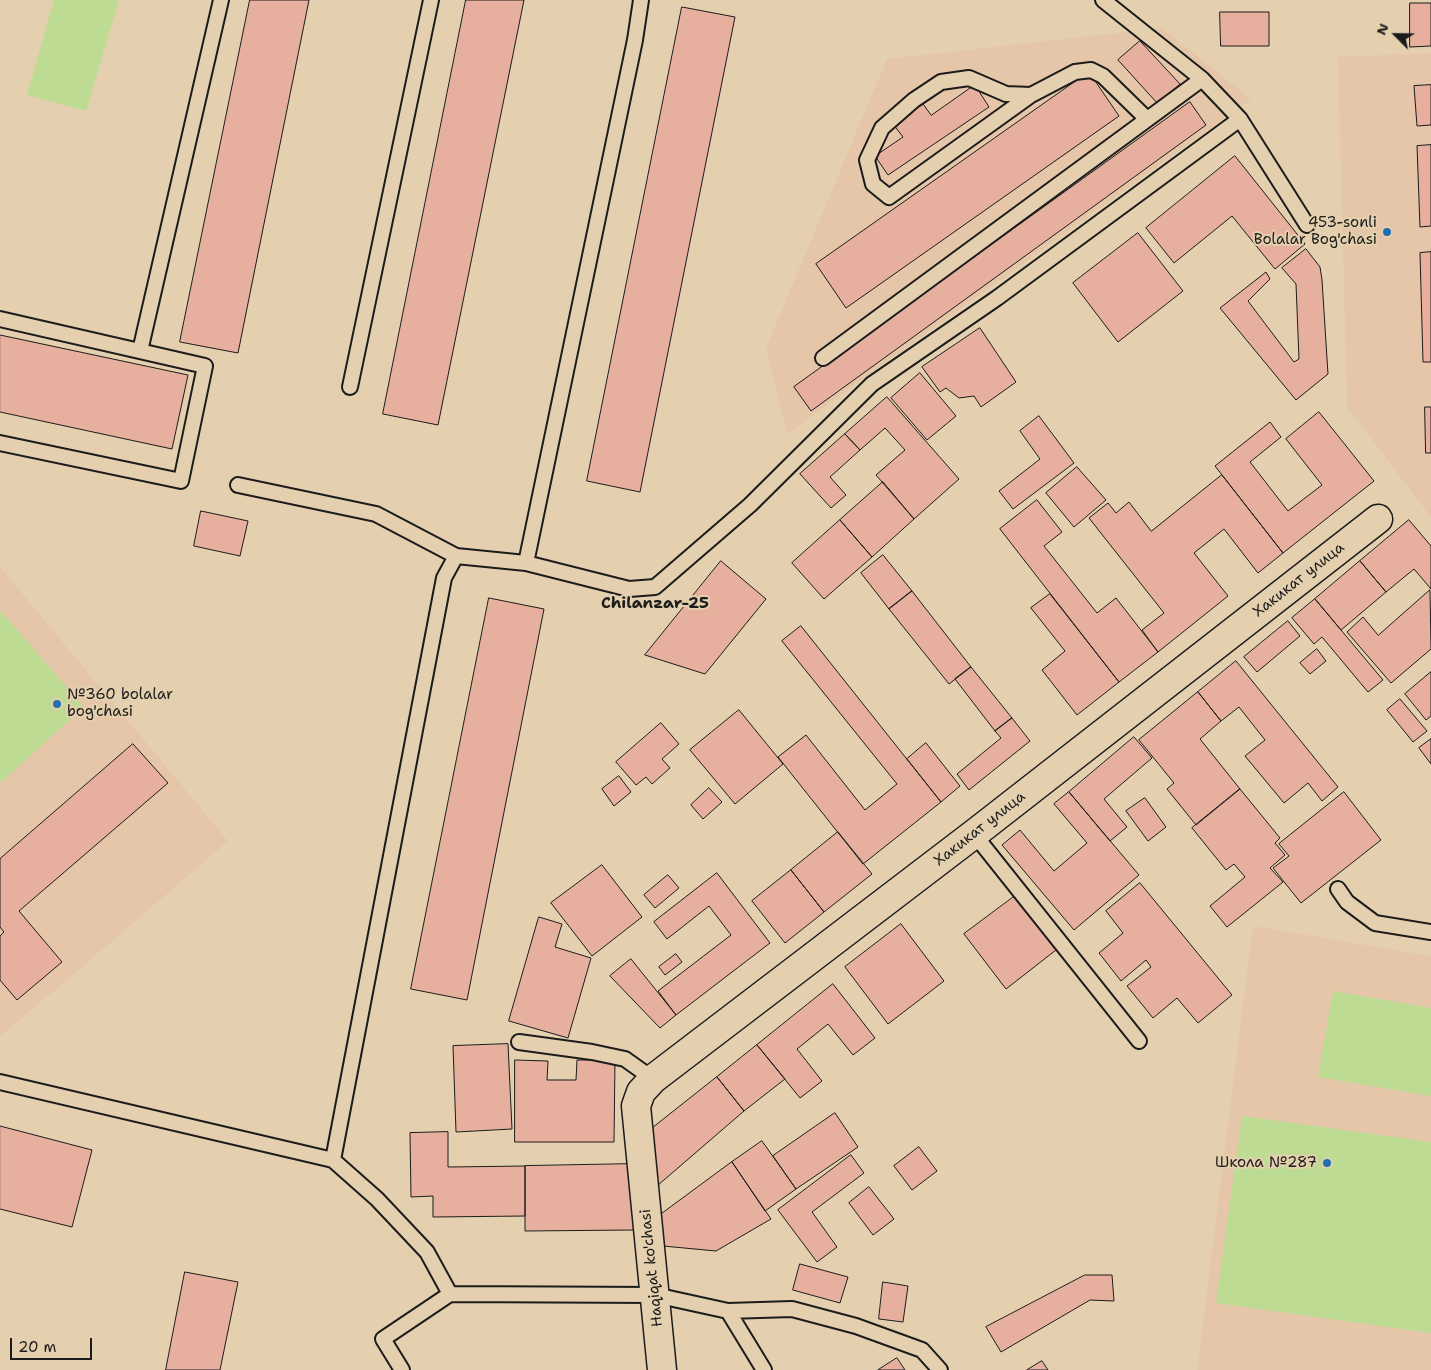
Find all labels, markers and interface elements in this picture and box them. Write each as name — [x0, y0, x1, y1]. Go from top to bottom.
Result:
north arrow — [1371, 10, 1421, 60]
text: N — [1372, 21, 1393, 38]
place label: 453-sonli Bolalar Bog'chasi — [1254, 214, 1377, 249]
marker: 453-sonli Bolalar Bog'chasi — [1381, 226, 1393, 238]
street label: Хакикат улица — [1250, 539, 1348, 621]
district label: Chilanzar-25 — [601, 594, 709, 614]
place label: №360 bolalar bog'chasi — [67, 686, 173, 721]
marker: №360 bolalar bog'chasi — [51, 698, 63, 710]
street label: Хакикат улица — [931, 788, 1029, 870]
place label: Школа №287 — [1215, 1154, 1317, 1172]
marker: Школа №287 — [1321, 1157, 1333, 1169]
street label: Haqiqat ko'chasi — [637, 1208, 667, 1328]
scale bar — [12, 1328, 95, 1360]
text: 20 m — [18, 1337, 57, 1357]

